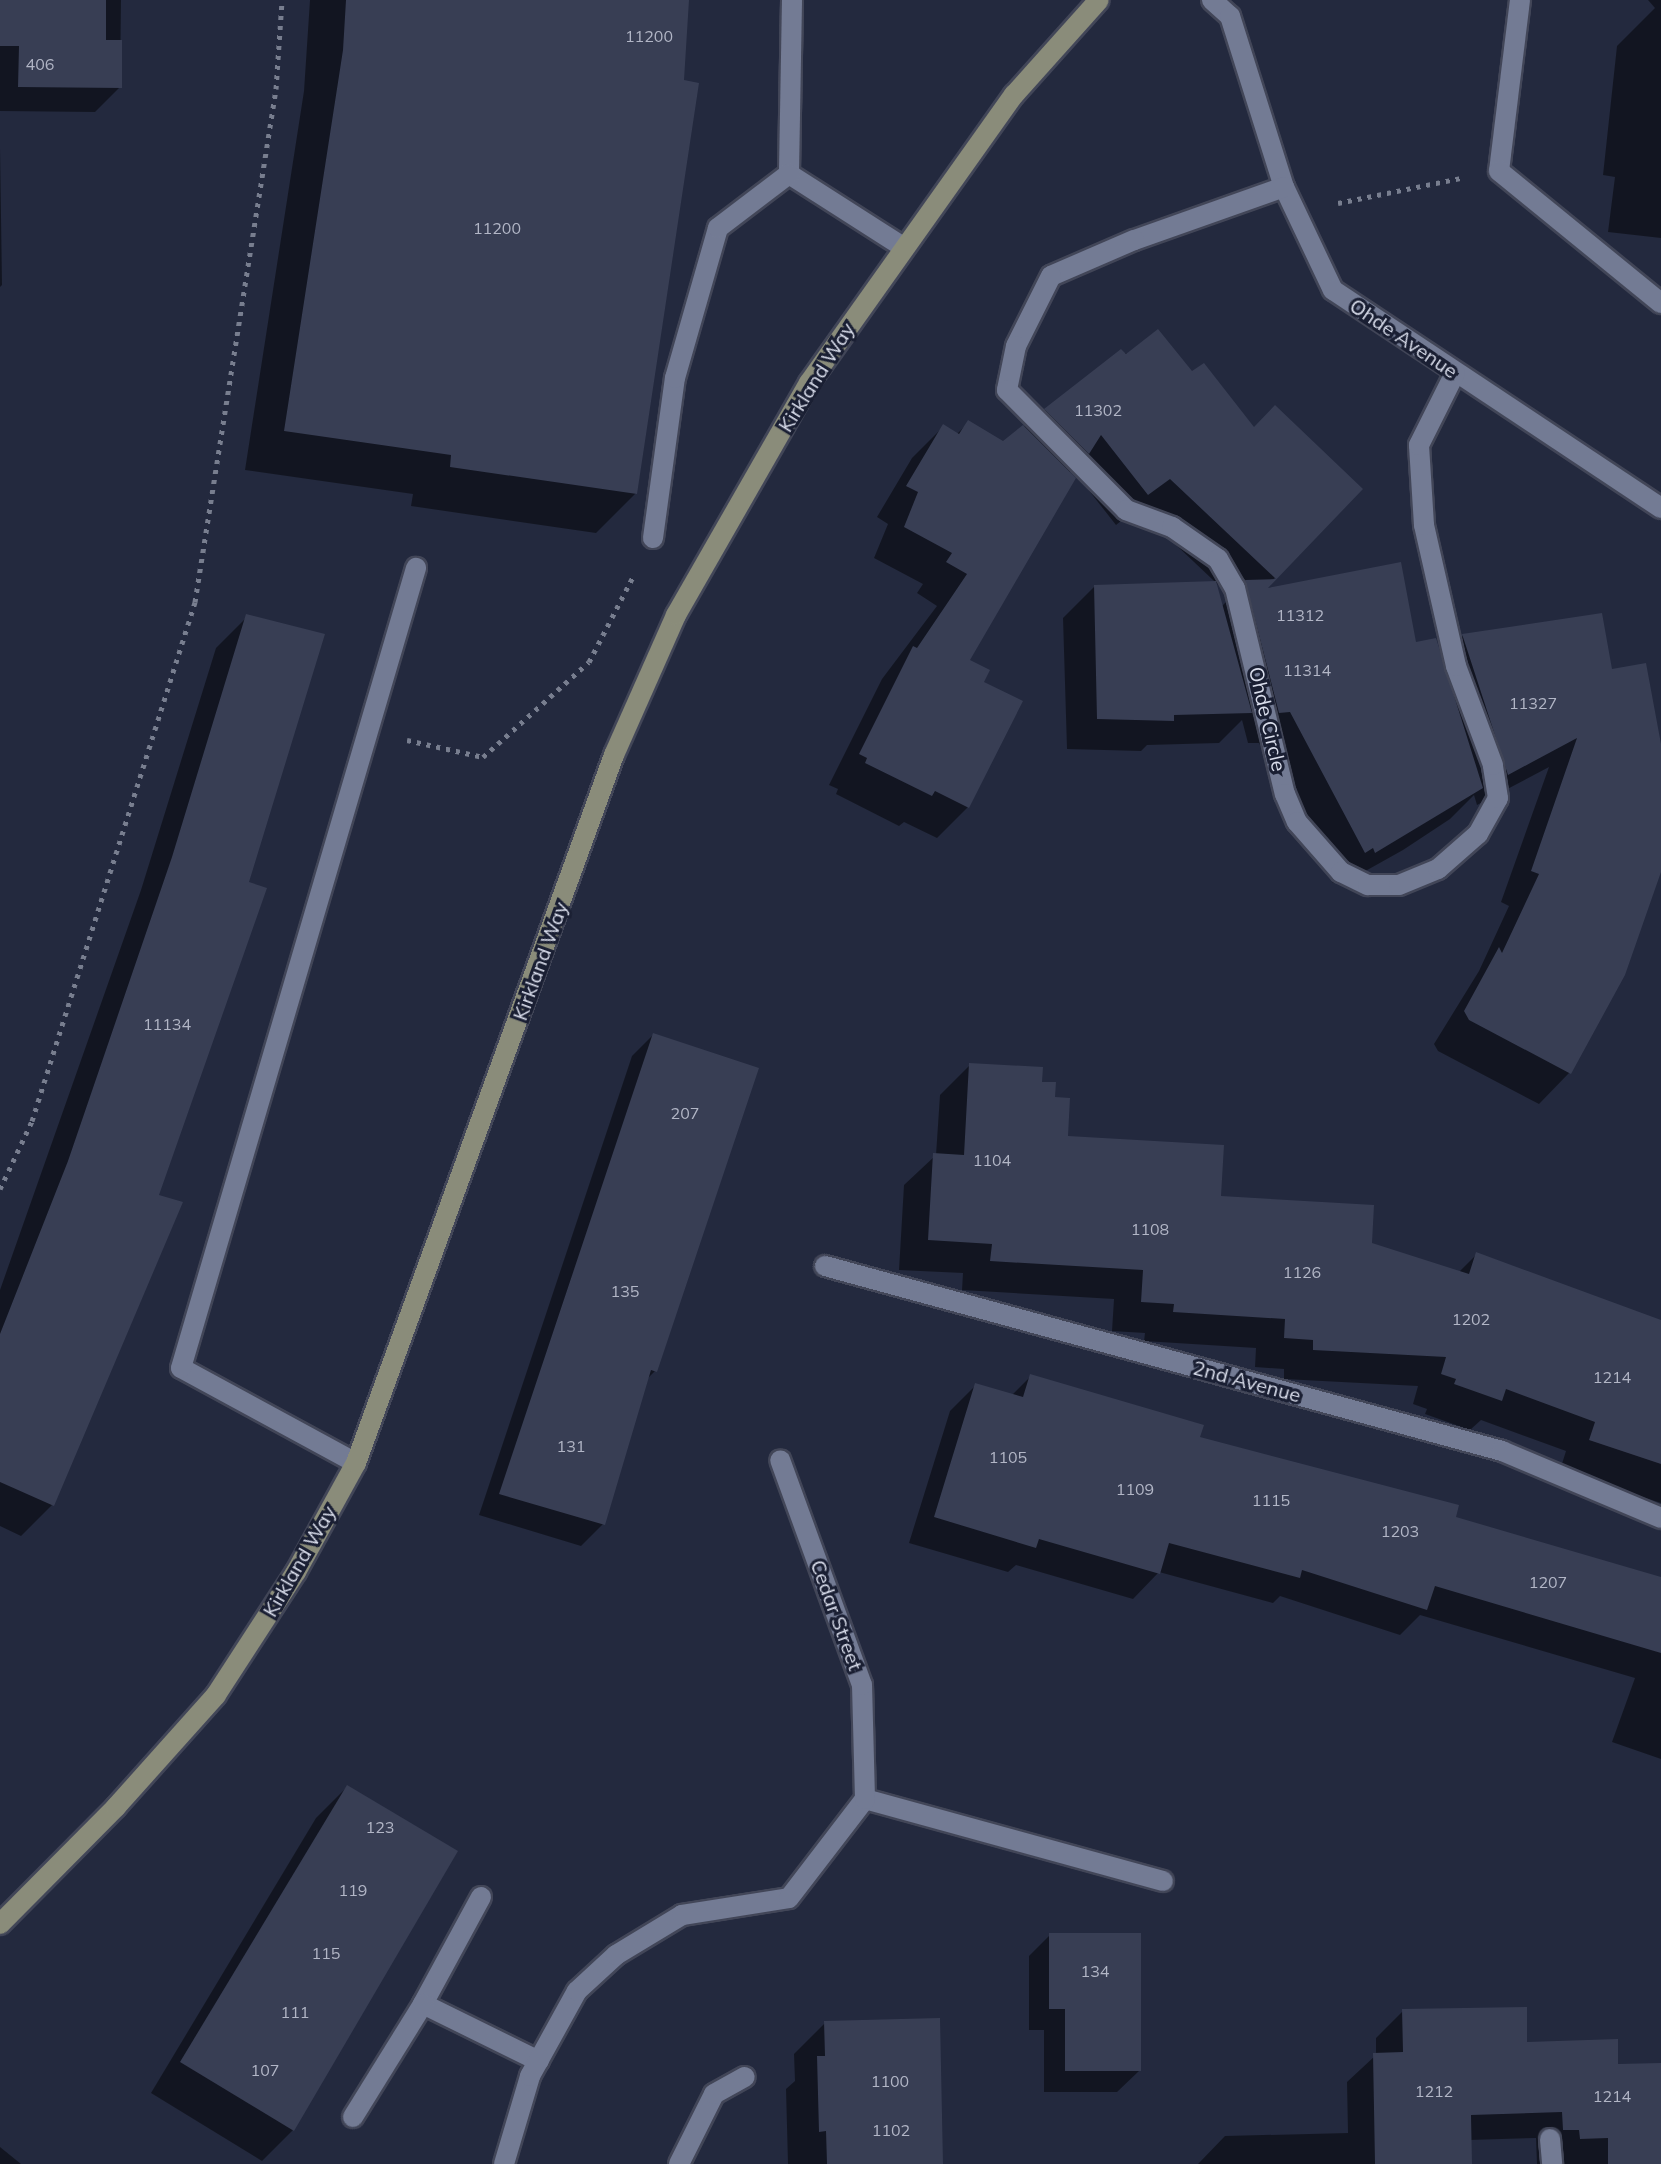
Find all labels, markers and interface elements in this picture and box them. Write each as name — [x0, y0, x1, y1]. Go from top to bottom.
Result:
house number: 11200 — [625, 26, 673, 46]
house number: 406 — [26, 54, 54, 74]
house number: 11200 — [473, 218, 521, 238]
street label: Ohde Avenue — [1346, 293, 1462, 383]
street label: Kirkland Way — [773, 318, 859, 436]
house number: 11302 — [1074, 400, 1122, 420]
house number: 11312 — [1276, 605, 1324, 625]
house number: 11314 — [1283, 660, 1331, 680]
street label: Ohde Circle — [1244, 664, 1292, 774]
house number: 11327 — [1509, 693, 1557, 713]
street label: Kirkland Way — [507, 898, 573, 1024]
house number: 11134 — [143, 1014, 191, 1034]
house number: 207 — [671, 1103, 699, 1123]
house number: 1104 — [973, 1150, 1011, 1170]
house number: 1108 — [1131, 1219, 1169, 1239]
house number: 1126 — [1283, 1262, 1321, 1282]
house number: 135 — [611, 1281, 639, 1301]
house number: 1202 — [1452, 1309, 1490, 1329]
street label: 2nd Avenue — [1190, 1355, 1304, 1407]
house number: 1214 — [1593, 1367, 1631, 1387]
house number: 131 — [557, 1436, 585, 1456]
house number: 1105 — [989, 1447, 1027, 1467]
house number: 1109 — [1116, 1479, 1154, 1499]
house number: 1115 — [1252, 1490, 1290, 1510]
street label: Kirkland Way — [258, 1501, 340, 1621]
house number: 1203 — [1381, 1521, 1419, 1541]
street label: Cedar Street — [806, 1557, 868, 1673]
house number: 1207 — [1529, 1572, 1567, 1592]
house number: 123 — [366, 1817, 394, 1837]
house number: 119 — [339, 1880, 367, 1900]
house number: 115 — [312, 1943, 340, 1963]
house number: 134 — [1081, 1961, 1109, 1981]
house number: 111 — [281, 2002, 309, 2022]
house number: 107 — [251, 2060, 279, 2080]
house number: 1100 — [871, 2071, 909, 2091]
house number: 1212 — [1415, 2081, 1453, 2101]
house number: 1214 — [1593, 2086, 1631, 2106]
house number: 1102 — [872, 2120, 910, 2140]

